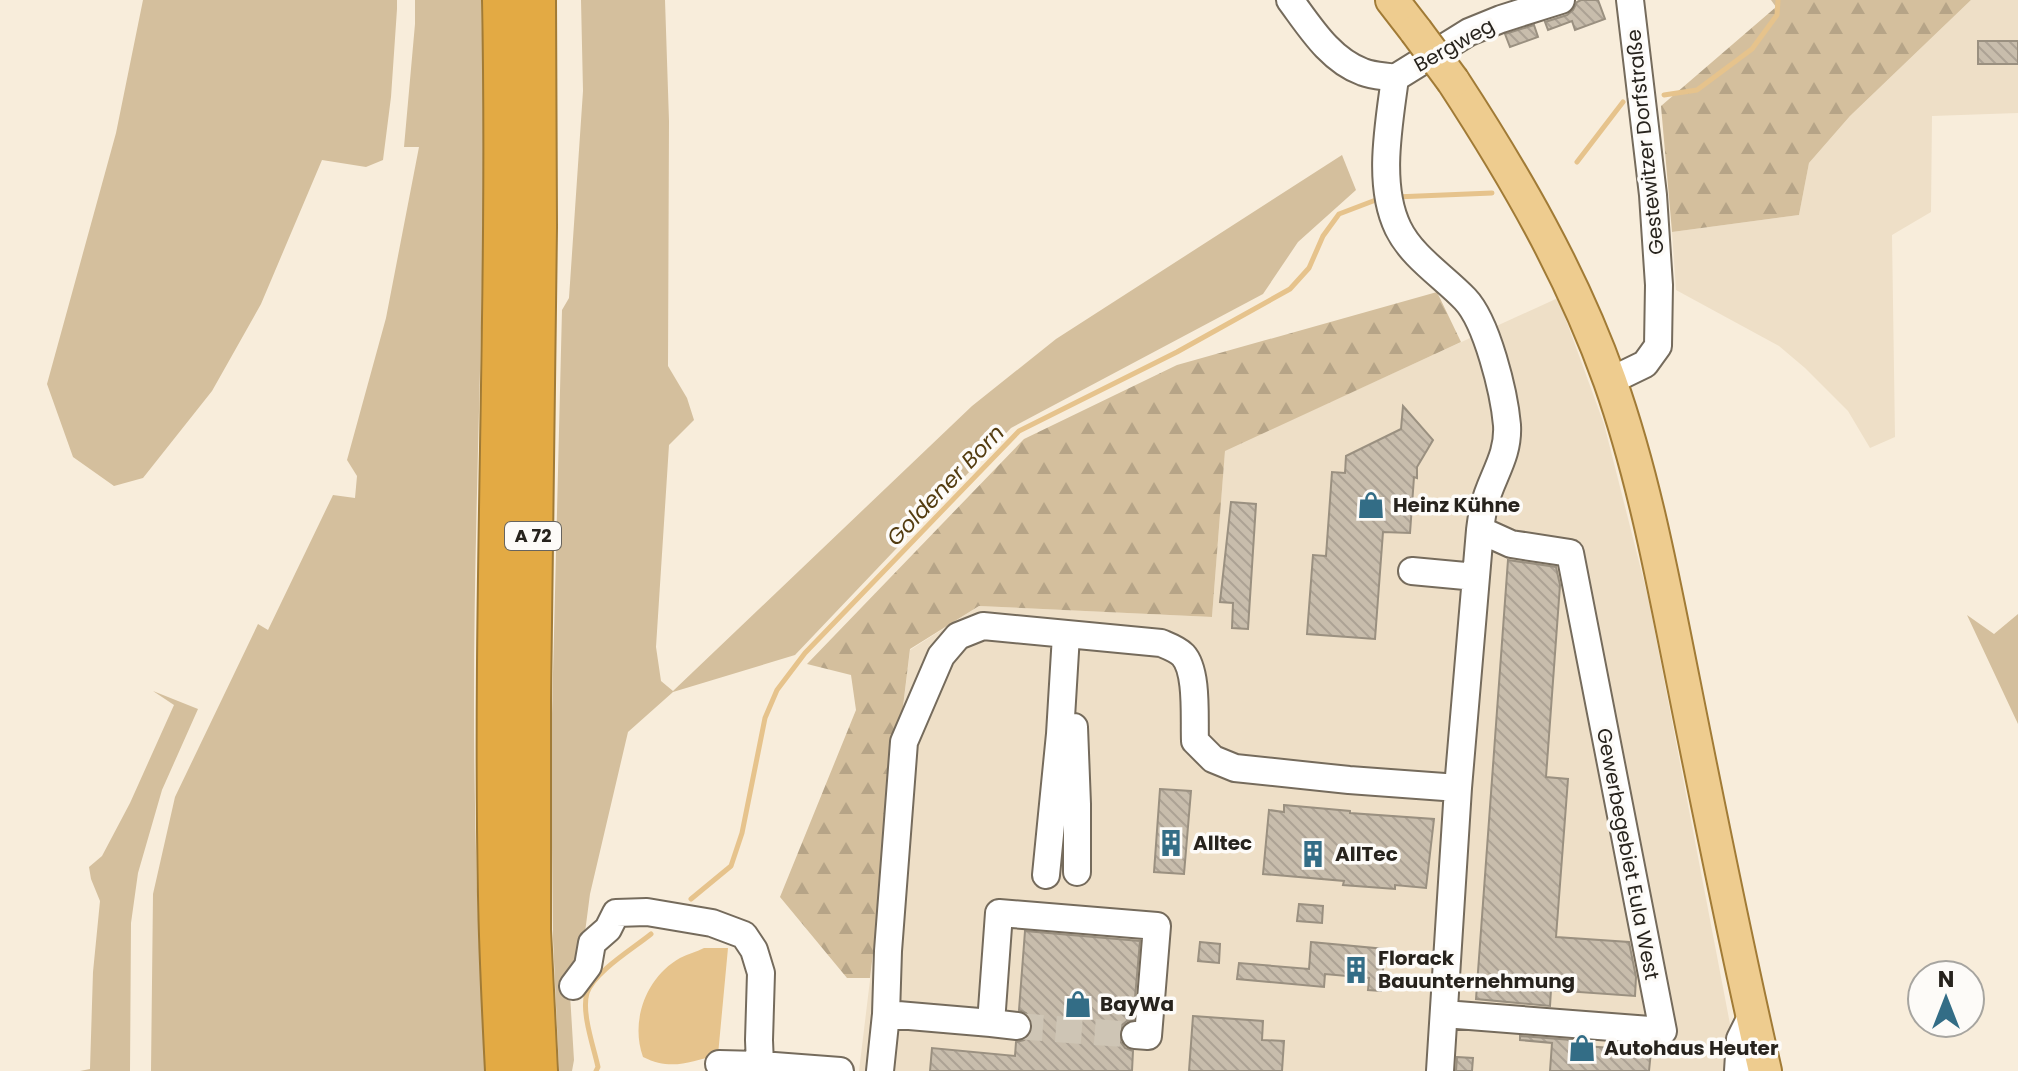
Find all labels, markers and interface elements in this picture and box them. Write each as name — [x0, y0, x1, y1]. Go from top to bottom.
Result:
street label: Bergweg — [1409, 11, 1499, 79]
street label: Gestewitzer Dorfstraße — [1619, 28, 1671, 256]
water label: Goldener Born — [880, 418, 1011, 553]
shop icon: Heinz Kühne — [1356, 490, 1386, 520]
place label: Heinz Kühne — [1393, 491, 1520, 519]
road number: A 72 — [505, 522, 561, 550]
street label: Gewerbegebiet Eula West — [1590, 726, 1666, 982]
building icon: Alltec — [1156, 828, 1186, 858]
place label: Alltec — [1193, 829, 1252, 857]
building icon: AllTec — [1298, 839, 1328, 869]
place label: AllTec — [1335, 840, 1398, 868]
place label: Florack Bauunternehmung — [1378, 944, 1575, 995]
building icon: Florack Bauunternehmung — [1341, 955, 1371, 985]
north arrow — [1906, 959, 1986, 1039]
text: N — [1938, 964, 1954, 995]
shop icon: BayWa — [1063, 989, 1093, 1019]
place label: BayWa — [1100, 990, 1174, 1018]
shop icon: Autohaus Heuter — [1567, 1033, 1597, 1063]
place label: Autohaus Heuter — [1604, 1034, 1779, 1062]

